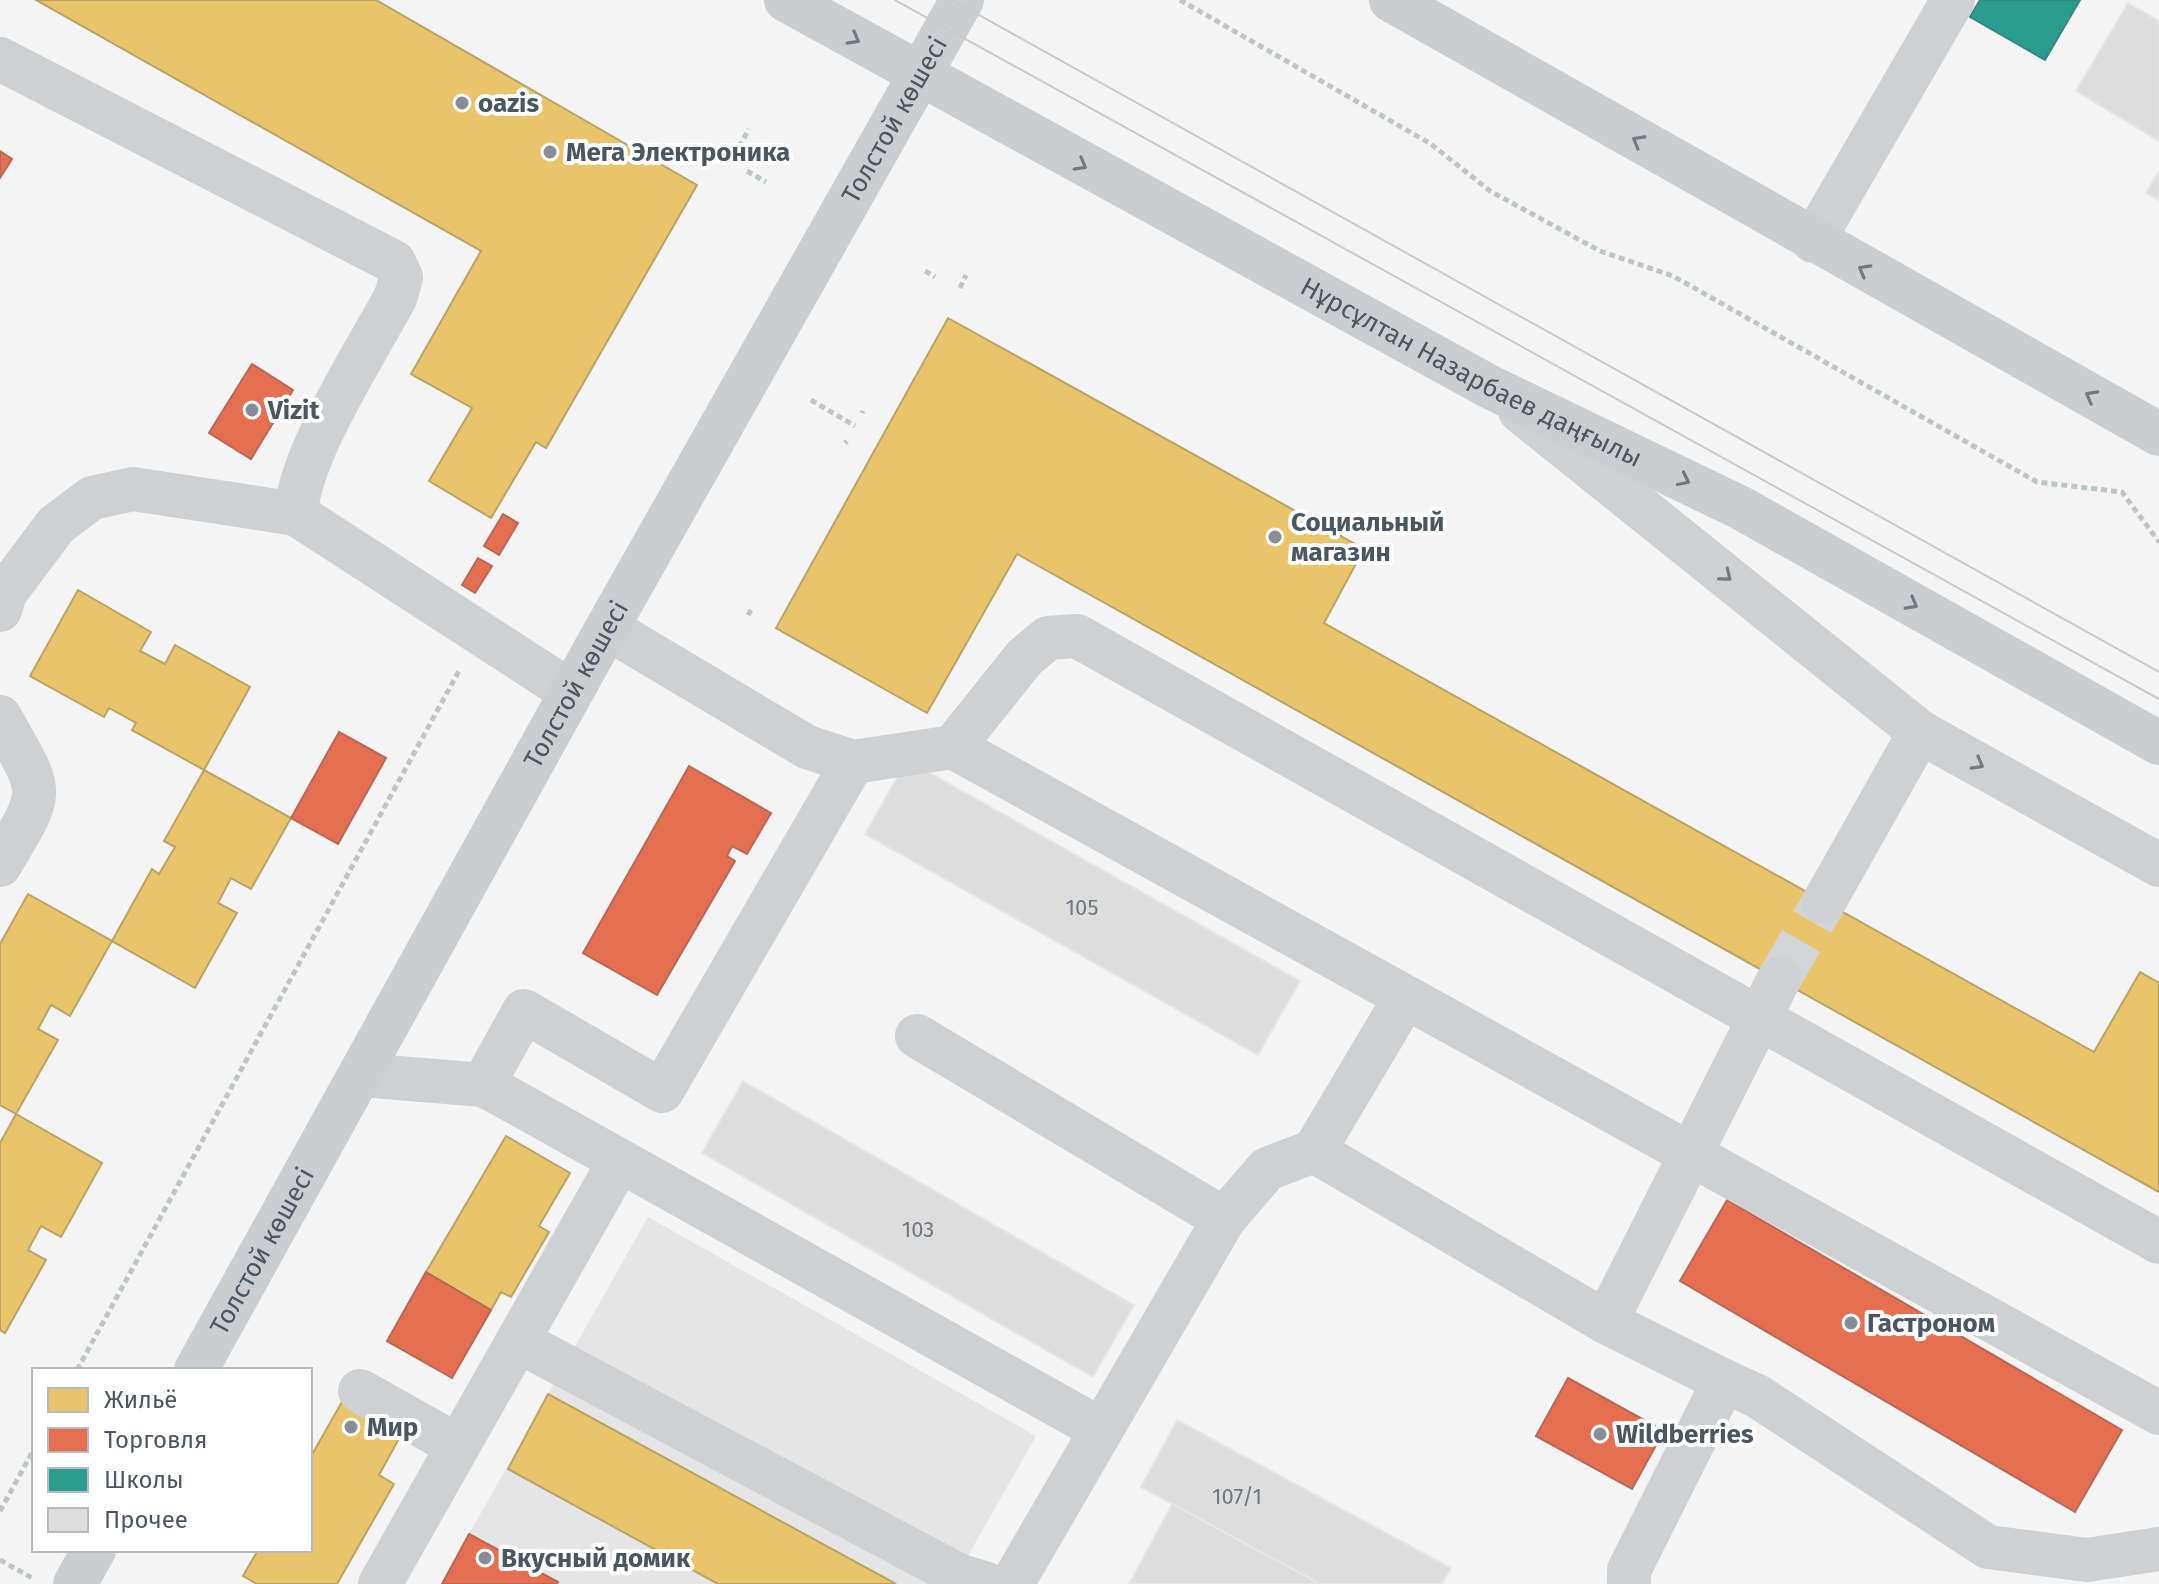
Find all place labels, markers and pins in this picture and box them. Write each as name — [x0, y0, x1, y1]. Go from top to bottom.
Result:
place label: oazis — [478, 88, 539, 119]
marker: oazis — [453, 94, 471, 112]
place label: Мега Электроника — [566, 137, 790, 168]
marker: Мега Электроника — [541, 143, 559, 161]
place label: Vizit — [267, 395, 320, 426]
marker: Vizit — [243, 401, 261, 419]
place label: Социальный магазин — [1291, 507, 1444, 568]
marker: Социальный магазин — [1266, 528, 1284, 546]
place label: Гастроном — [1867, 1308, 1995, 1339]
marker: Гастроном — [1842, 1314, 1860, 1332]
place label: Мир — [367, 1412, 418, 1443]
marker: Мир — [342, 1418, 360, 1436]
place label: Wildberries — [1616, 1419, 1754, 1450]
marker: Wildberries — [1591, 1425, 1609, 1443]
place label: Вкусный домик — [501, 1543, 691, 1574]
marker: Вкусный домик — [476, 1549, 494, 1567]

